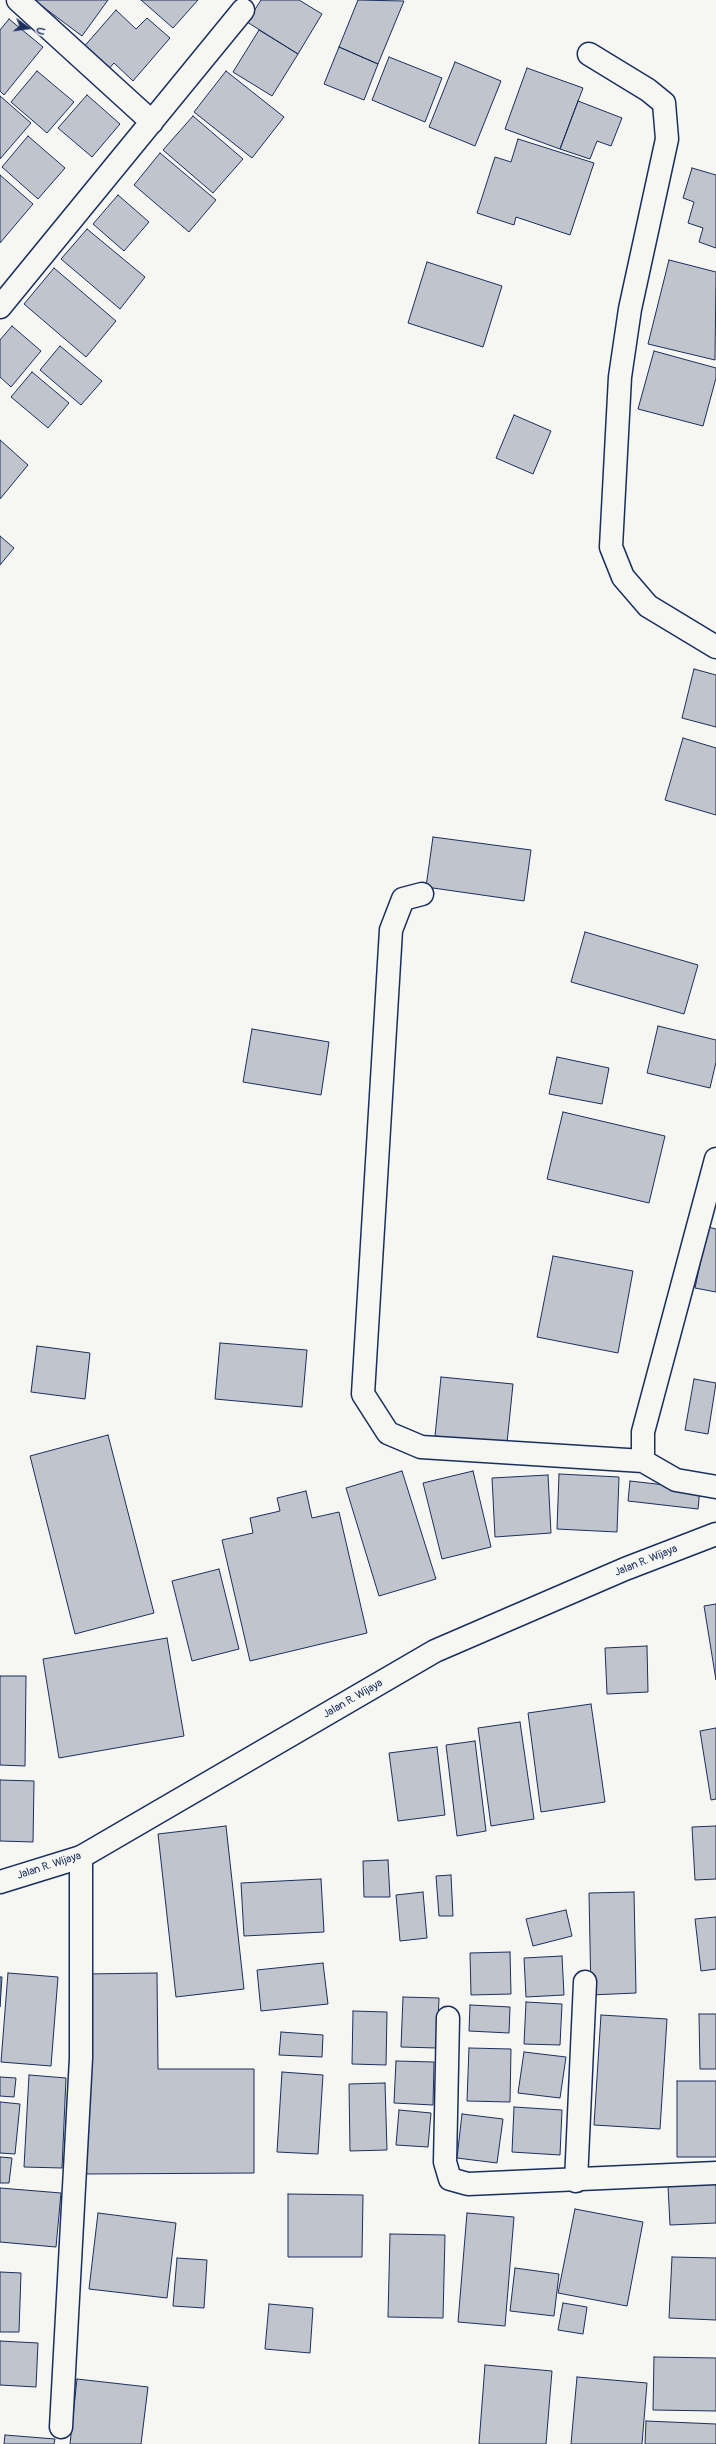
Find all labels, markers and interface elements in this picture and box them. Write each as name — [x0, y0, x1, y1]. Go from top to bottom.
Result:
north arrow — [8, 8, 48, 48]
text: U — [33, 26, 47, 36]
street label: Jalan R. Wijaya — [613, 1542, 679, 1580]
street label: Jalan R. Wijaya — [321, 1677, 385, 1721]
street label: Jalan R. Wijaya — [15, 1849, 83, 1883]

